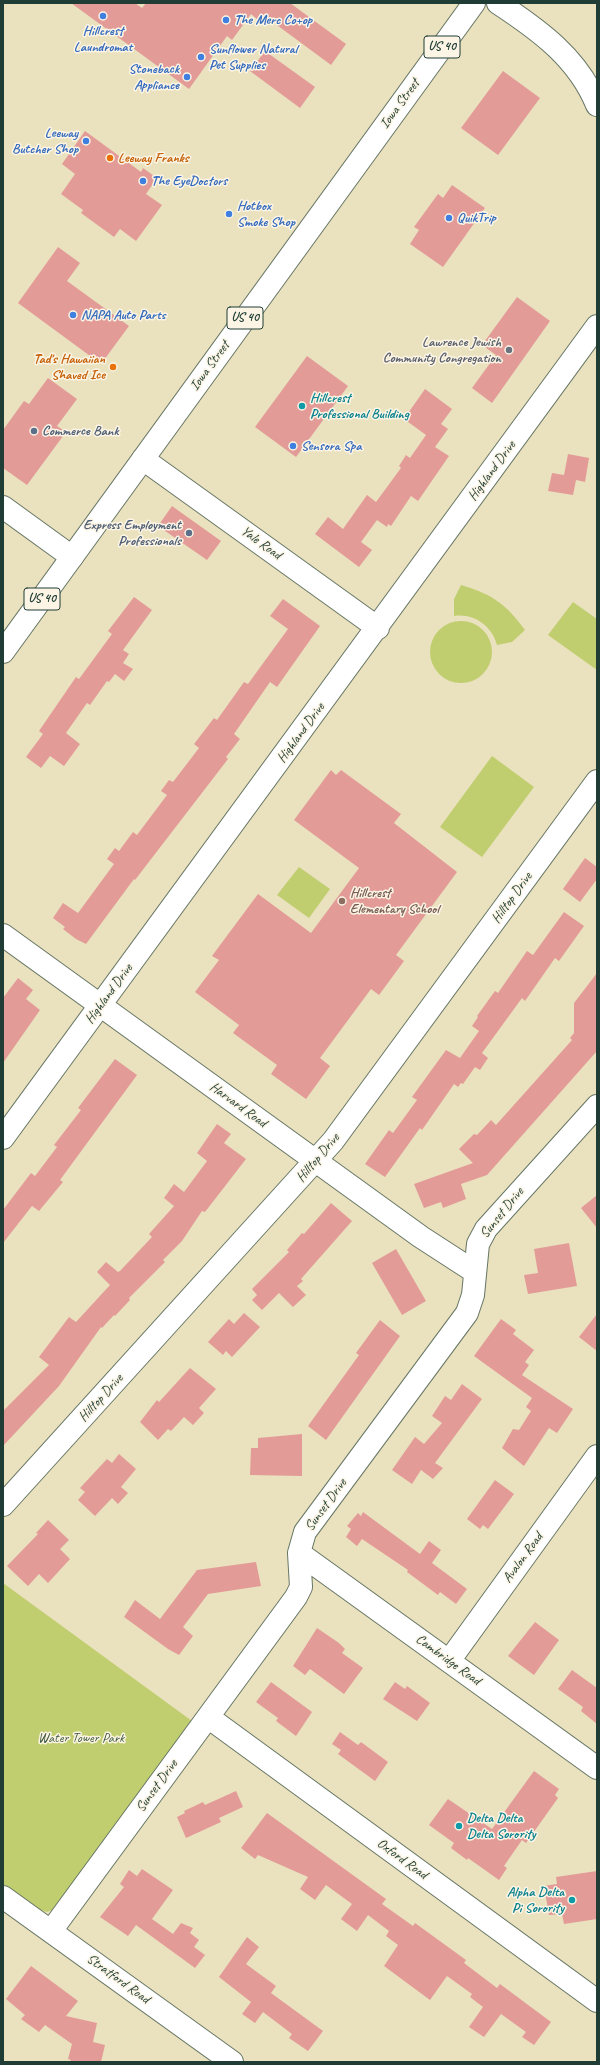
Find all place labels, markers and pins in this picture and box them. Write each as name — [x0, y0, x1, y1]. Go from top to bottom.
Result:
marker: Hillcrest Laundromat — [98, 11, 108, 21]
place label: The Merc Co+op — [234, 12, 312, 28]
marker: The Merc Co+op — [221, 15, 231, 25]
place label: Hillcrest Laundromat — [74, 23, 132, 56]
place label: Sunflower Natural Pet Supplies — [209, 41, 297, 74]
marker: Sunflower Natural Pet Supplies — [196, 52, 206, 62]
place label: Stoneback Appliance — [129, 61, 179, 94]
marker: Stoneback Appliance — [182, 72, 192, 82]
place label: Leeway Butcher Shop — [12, 125, 78, 158]
marker: Leeway Butcher Shop — [81, 136, 91, 146]
place label: Leeway Franks — [118, 150, 189, 166]
marker: Leeway Franks — [105, 153, 115, 163]
place label: The EyeDoctors — [151, 173, 227, 189]
marker: The EyeDoctors — [138, 176, 148, 186]
place label: Hotbox Smoke Shop — [237, 198, 295, 230]
marker: Hotbox Smoke Shop — [224, 209, 234, 219]
place label: QuikTrip — [457, 210, 496, 226]
marker: QuikTrip — [444, 213, 454, 223]
place label: NAPA Auto Parts — [81, 307, 166, 323]
marker: NAPA Auto Parts — [68, 310, 78, 320]
place label: Lawrence Jewish Community Congregation — [383, 334, 501, 366]
marker: Lawrence Jewish Community Congregation — [504, 345, 514, 355]
place label: Tad's Hawaiian Shaved Ice — [33, 351, 105, 384]
marker: Tad's Hawaiian Shaved Ice — [108, 362, 118, 372]
place label: Hillcrest Professional Building — [310, 390, 409, 422]
marker: Hillcrest Professional Building — [297, 401, 307, 411]
place label: Commerce Bank — [42, 423, 118, 439]
marker: Commerce Bank — [29, 426, 39, 436]
place label: Sensora Spa — [301, 438, 361, 454]
marker: Sensora Spa — [288, 441, 298, 451]
place label: Express Employment Professionals — [83, 517, 181, 550]
marker: Express Employment Professionals — [184, 528, 194, 538]
place label: Hillcrest Elementary School — [350, 885, 439, 918]
marker: Hillcrest Elementary School — [337, 896, 347, 906]
place label: Delta Delta Delta Sorority — [467, 1810, 536, 1842]
marker: Delta Delta Delta Sorority — [454, 1821, 464, 1831]
place label: Alpha Delta Pi Sorority — [507, 1884, 564, 1916]
marker: Alpha Delta Pi Sorority — [567, 1895, 577, 1905]

